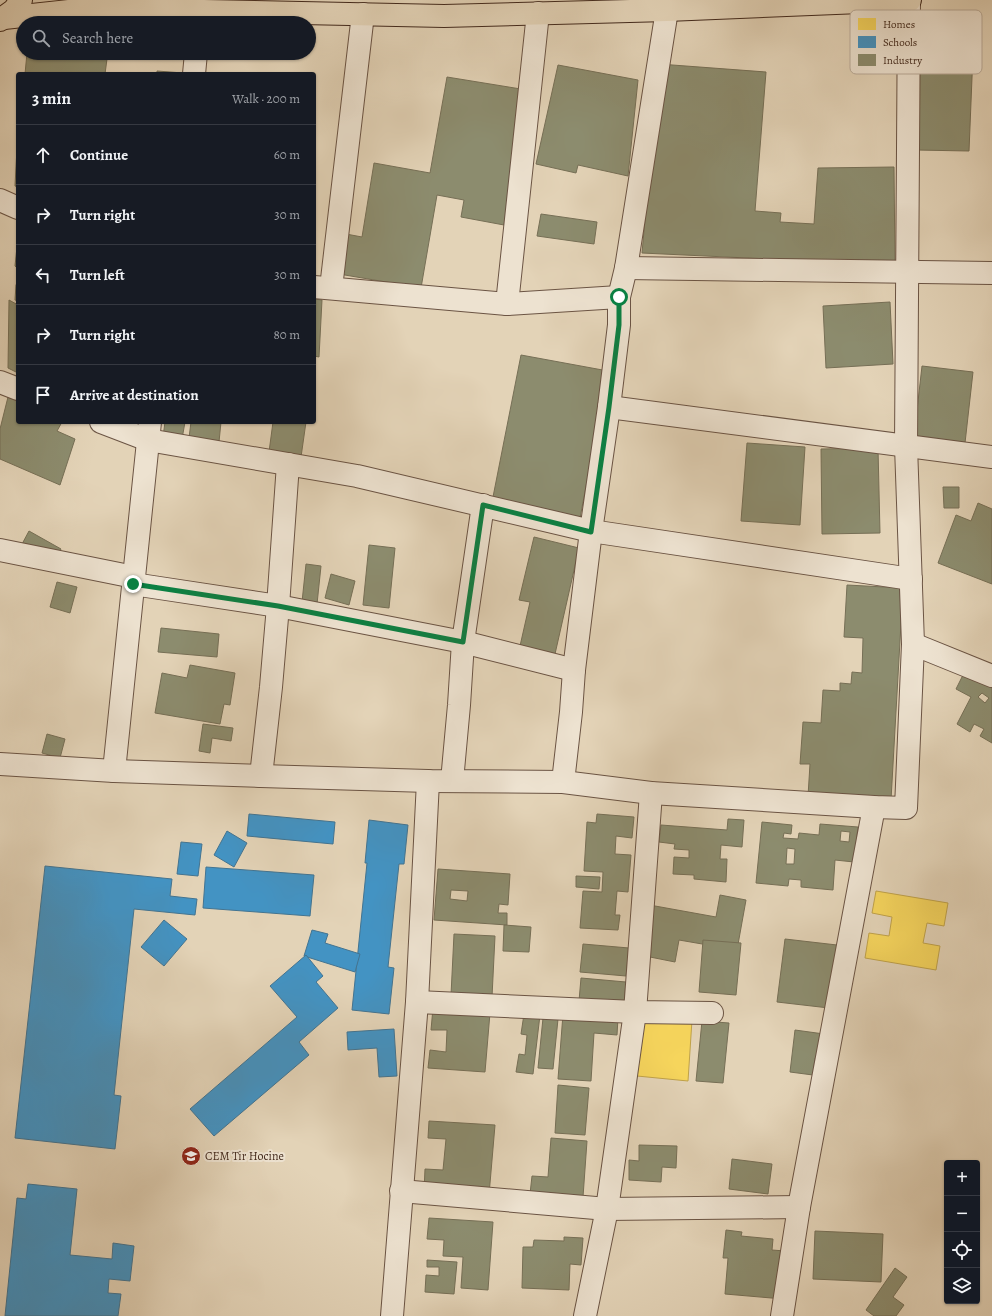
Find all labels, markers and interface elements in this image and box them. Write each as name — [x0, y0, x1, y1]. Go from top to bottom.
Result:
legend — [850, 10, 982, 74]
search box — [16, 16, 316, 60]
text: Homes — [883, 17, 915, 32]
icon: search — [30, 27, 52, 49]
text: Search here — [62, 28, 133, 48]
text: Schools — [883, 35, 917, 50]
text: Industry — [883, 53, 922, 68]
text: 3 min — [32, 87, 71, 110]
text: Walk · 200 m — [232, 90, 300, 107]
icon: ahead — [32, 144, 54, 166]
text: Continue — [70, 145, 128, 165]
text: 60 m — [274, 146, 300, 163]
icon: right — [32, 204, 54, 226]
text: Turn right — [70, 205, 135, 225]
text: 30 m — [274, 206, 300, 223]
icon: left — [32, 264, 54, 286]
text: Turn left — [70, 265, 125, 285]
text: 30 m — [274, 266, 300, 283]
route start — [610, 288, 628, 306]
icon: right — [32, 324, 54, 346]
text: Turn right — [70, 325, 135, 345]
text: 80 m — [273, 326, 300, 343]
icon: arrive — [32, 384, 54, 406]
text: Arrive at destination — [70, 385, 199, 405]
route end — [124, 575, 142, 593]
school or university icon: CEM Tir Hocine — [180, 1145, 202, 1167]
place label: CEM Tir Hocine — [205, 1148, 284, 1164]
map controls — [944, 1160, 980, 1304]
button: + — [944, 1160, 980, 1196]
button: − — [944, 1196, 980, 1232]
button: locate — [944, 1232, 980, 1268]
button: layers — [944, 1268, 980, 1304]

